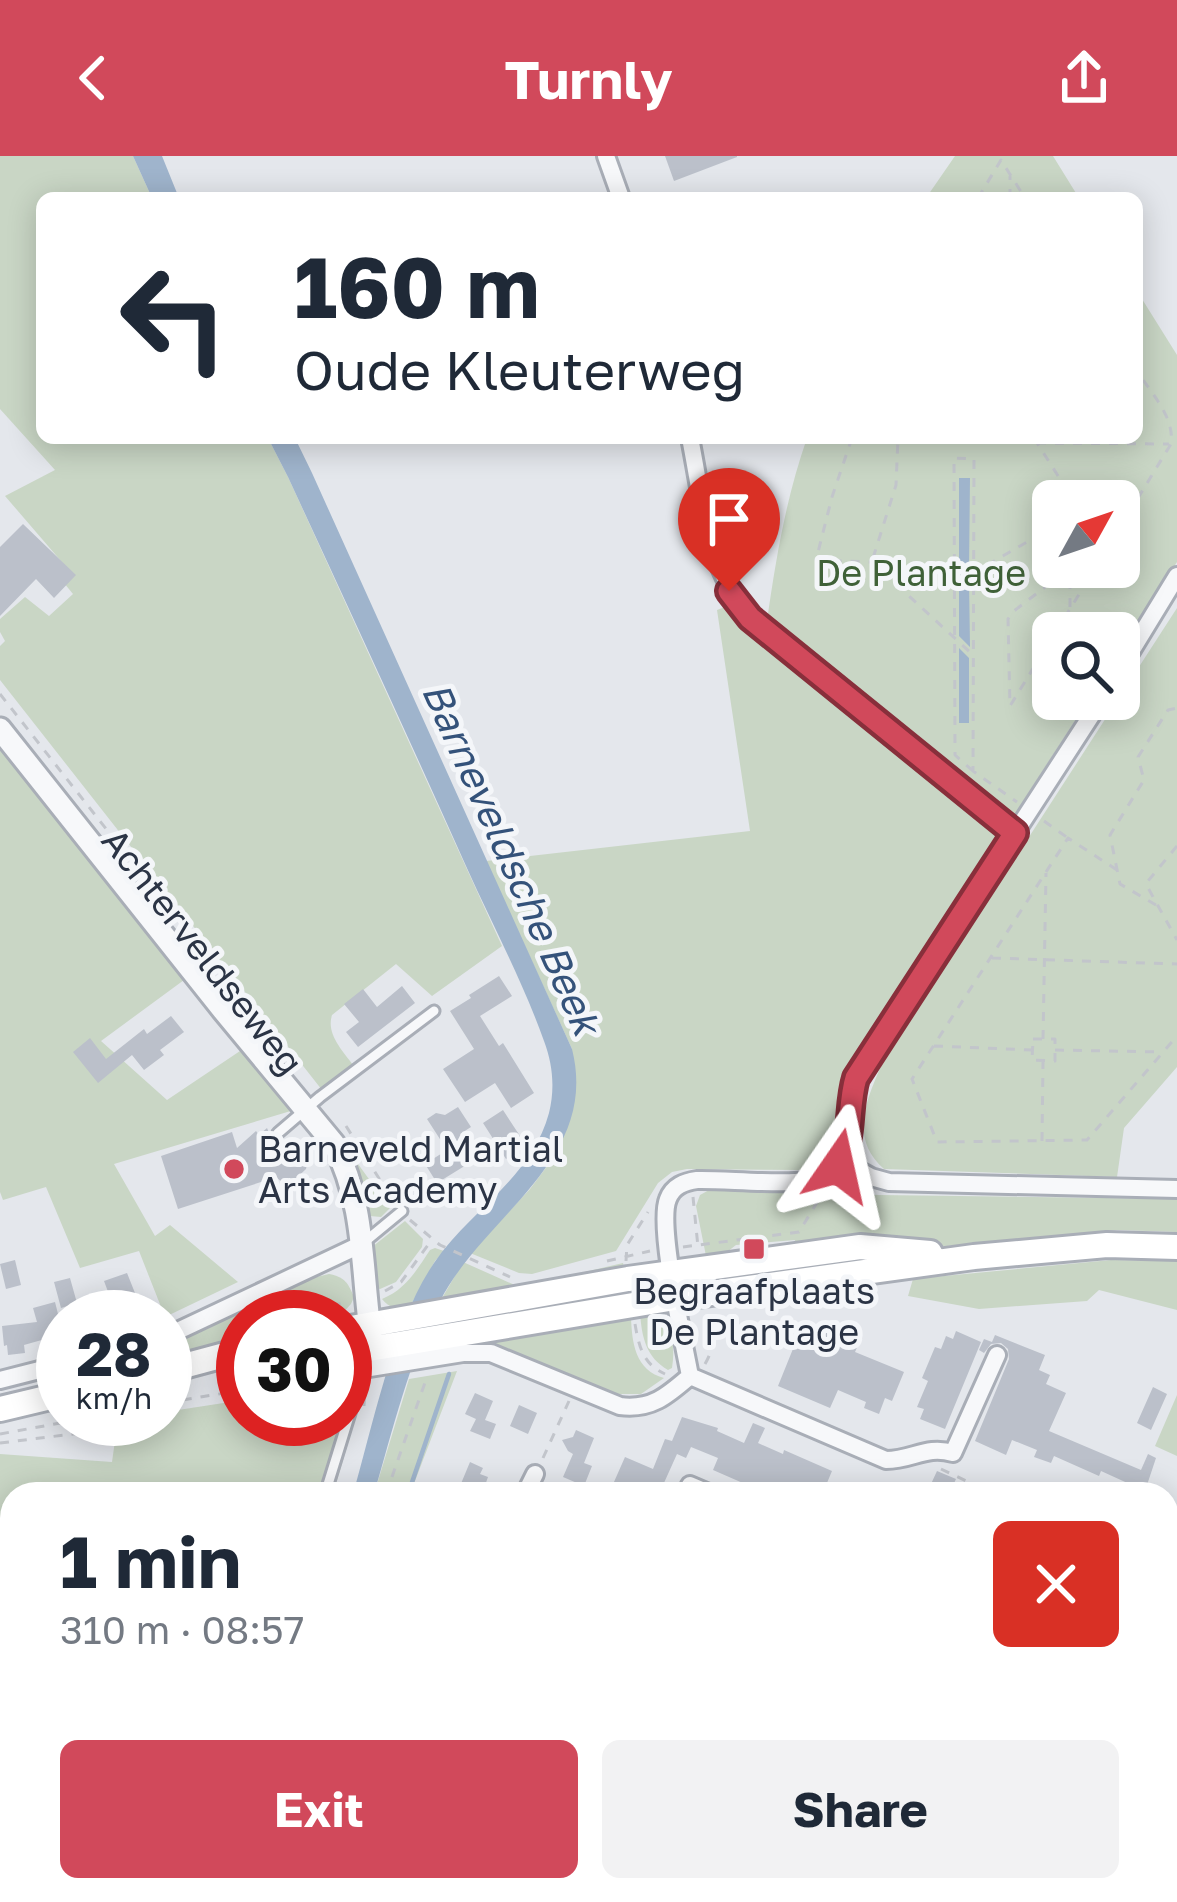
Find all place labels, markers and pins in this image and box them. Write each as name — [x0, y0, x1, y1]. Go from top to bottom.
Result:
pin — [678, 468, 780, 591]
place label: Barneveld Martial Arts Academy — [258, 1127, 563, 1211]
marker: Barneveld Martial Arts Academy — [221, 1156, 247, 1182]
marker: Begraafplaats De Plantage — [741, 1236, 767, 1262]
place label: Begraafplaats De Plantage — [633, 1269, 875, 1353]

